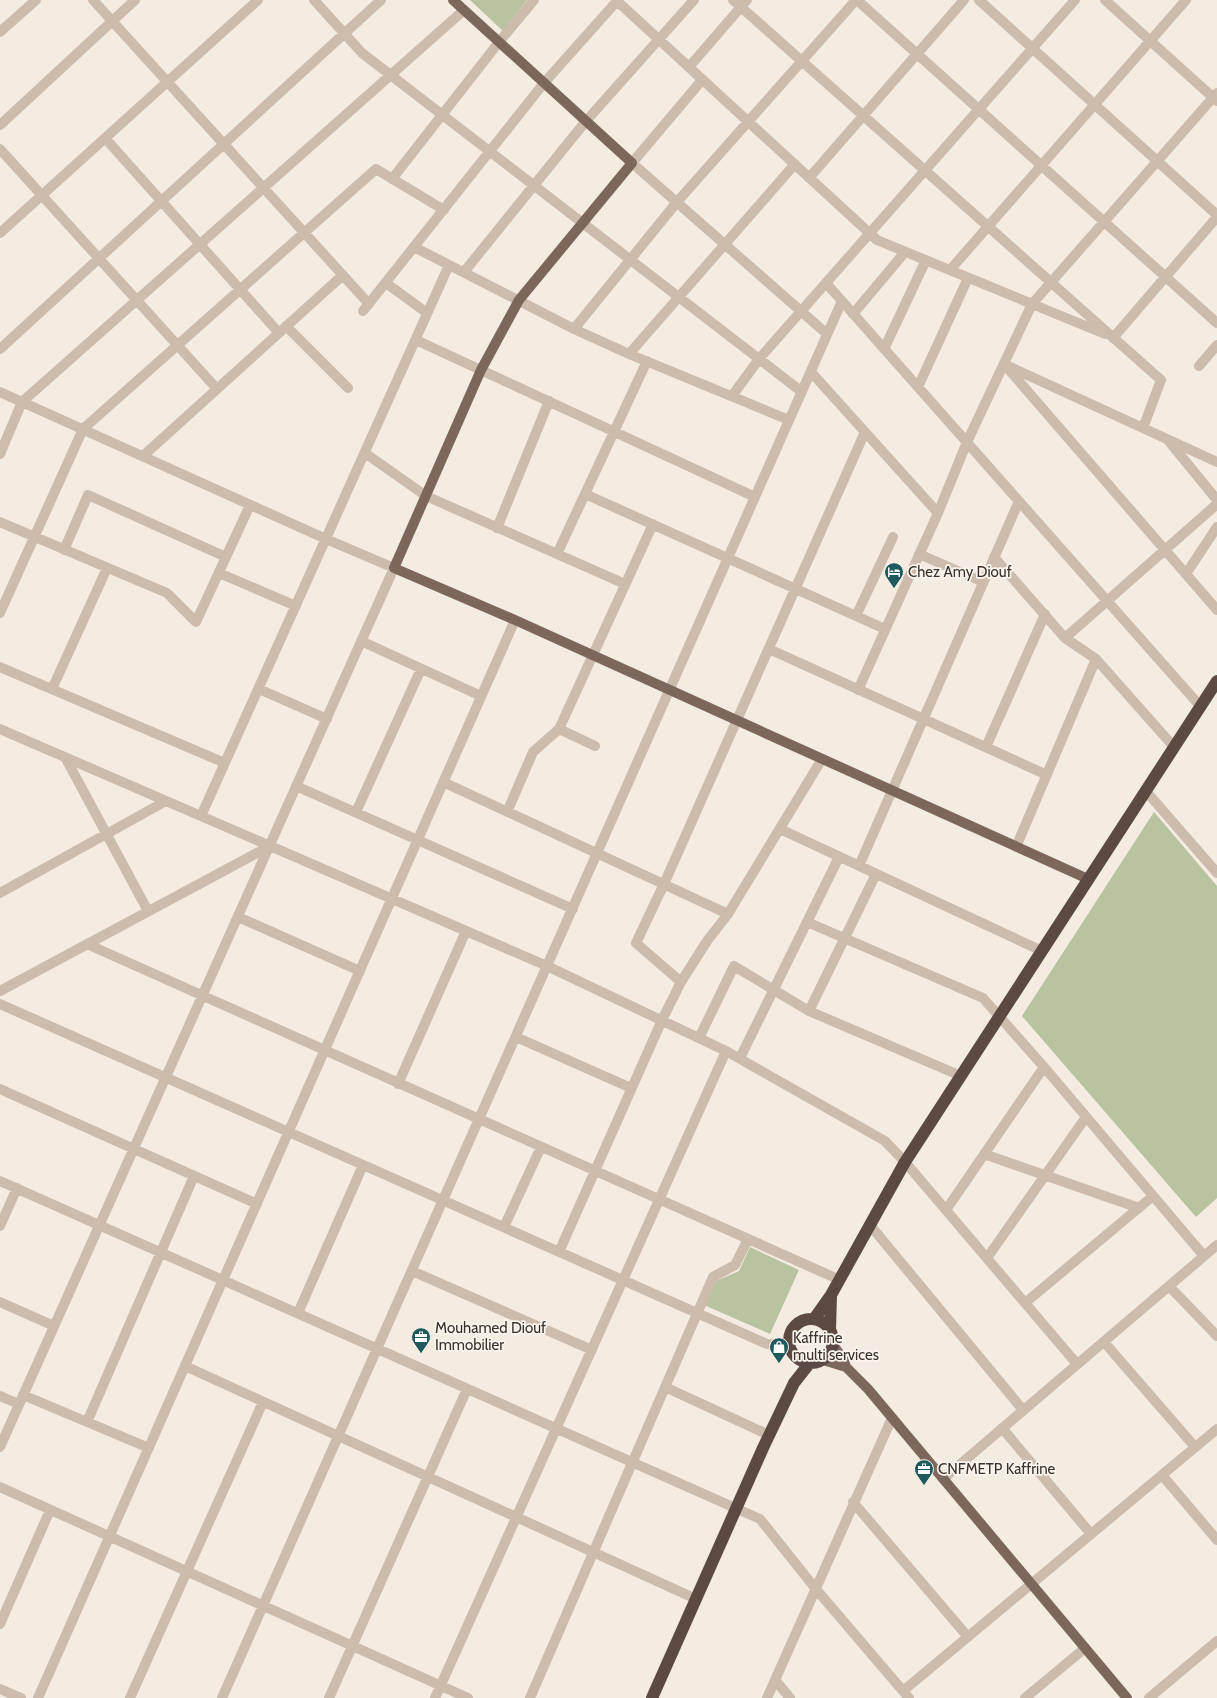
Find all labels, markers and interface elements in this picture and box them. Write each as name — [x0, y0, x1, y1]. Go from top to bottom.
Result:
hotel icon: Chez Amy Diouf — [883, 561, 905, 589]
place label: Chez Amy Diouf — [908, 563, 1012, 581]
place label: Mouhamed Diouf Immobilier — [435, 1319, 546, 1354]
office icon: Mouhamed Diouf Immobilier — [410, 1326, 432, 1354]
place label: Kaffrine multi services — [793, 1329, 879, 1364]
shop icon: Kaffrine multi services — [768, 1336, 790, 1364]
office icon: CNFMETP Kaffrine — [913, 1458, 935, 1486]
place label: CNFMETP Kaffrine — [938, 1460, 1056, 1478]

